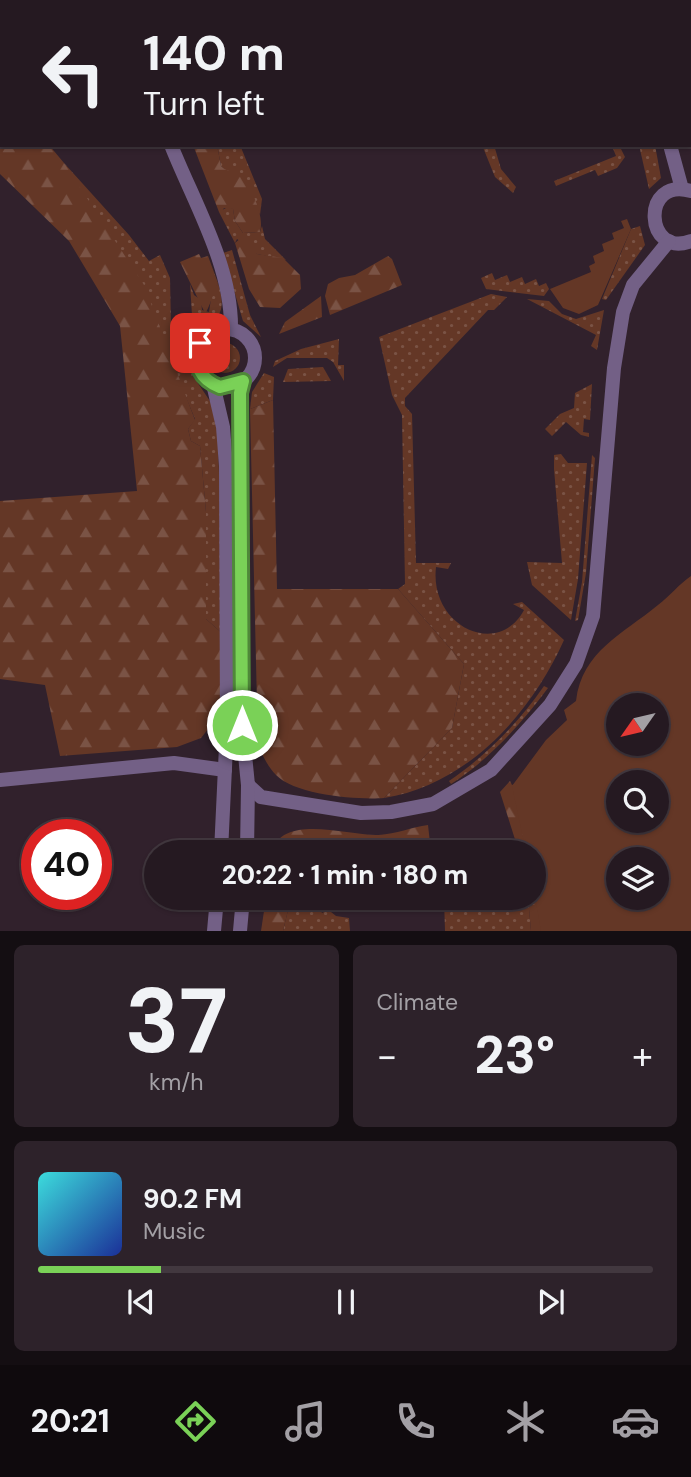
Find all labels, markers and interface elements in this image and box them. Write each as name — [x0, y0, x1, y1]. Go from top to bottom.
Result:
text: 140 m — [143, 21, 285, 85]
icon: left — [28, 28, 119, 119]
text: Turn left — [143, 83, 265, 125]
pin — [170, 313, 230, 373]
icon: arrive — [181, 324, 219, 362]
position arrow — [205, 688, 279, 762]
north arrow — [606, 693, 668, 756]
map controls — [606, 693, 669, 910]
button: search — [606, 770, 669, 833]
speed limit sign: 40 — [21, 819, 112, 910]
button: layers — [606, 847, 669, 910]
text: 20:22 · 1 min · 180 m — [222, 858, 468, 892]
text: 37 — [125, 962, 228, 1080]
text: Climate — [377, 987, 458, 1017]
text: 23° — [475, 1021, 555, 1089]
text: − — [377, 1031, 397, 1081]
text: + — [632, 1031, 653, 1081]
text: km/h — [149, 1067, 203, 1097]
text: 90.2 FM — [143, 1182, 242, 1216]
text: Music — [143, 1216, 206, 1246]
icon: previous — [122, 1283, 160, 1321]
icon: pause — [327, 1283, 365, 1321]
icon: next — [532, 1283, 570, 1321]
icon: directions — [171, 1397, 220, 1446]
icon: music — [281, 1397, 330, 1446]
icon: phone — [391, 1397, 440, 1446]
icon: climate — [501, 1397, 550, 1446]
icon: car — [611, 1397, 660, 1446]
text: 20:21 — [31, 1400, 110, 1442]

